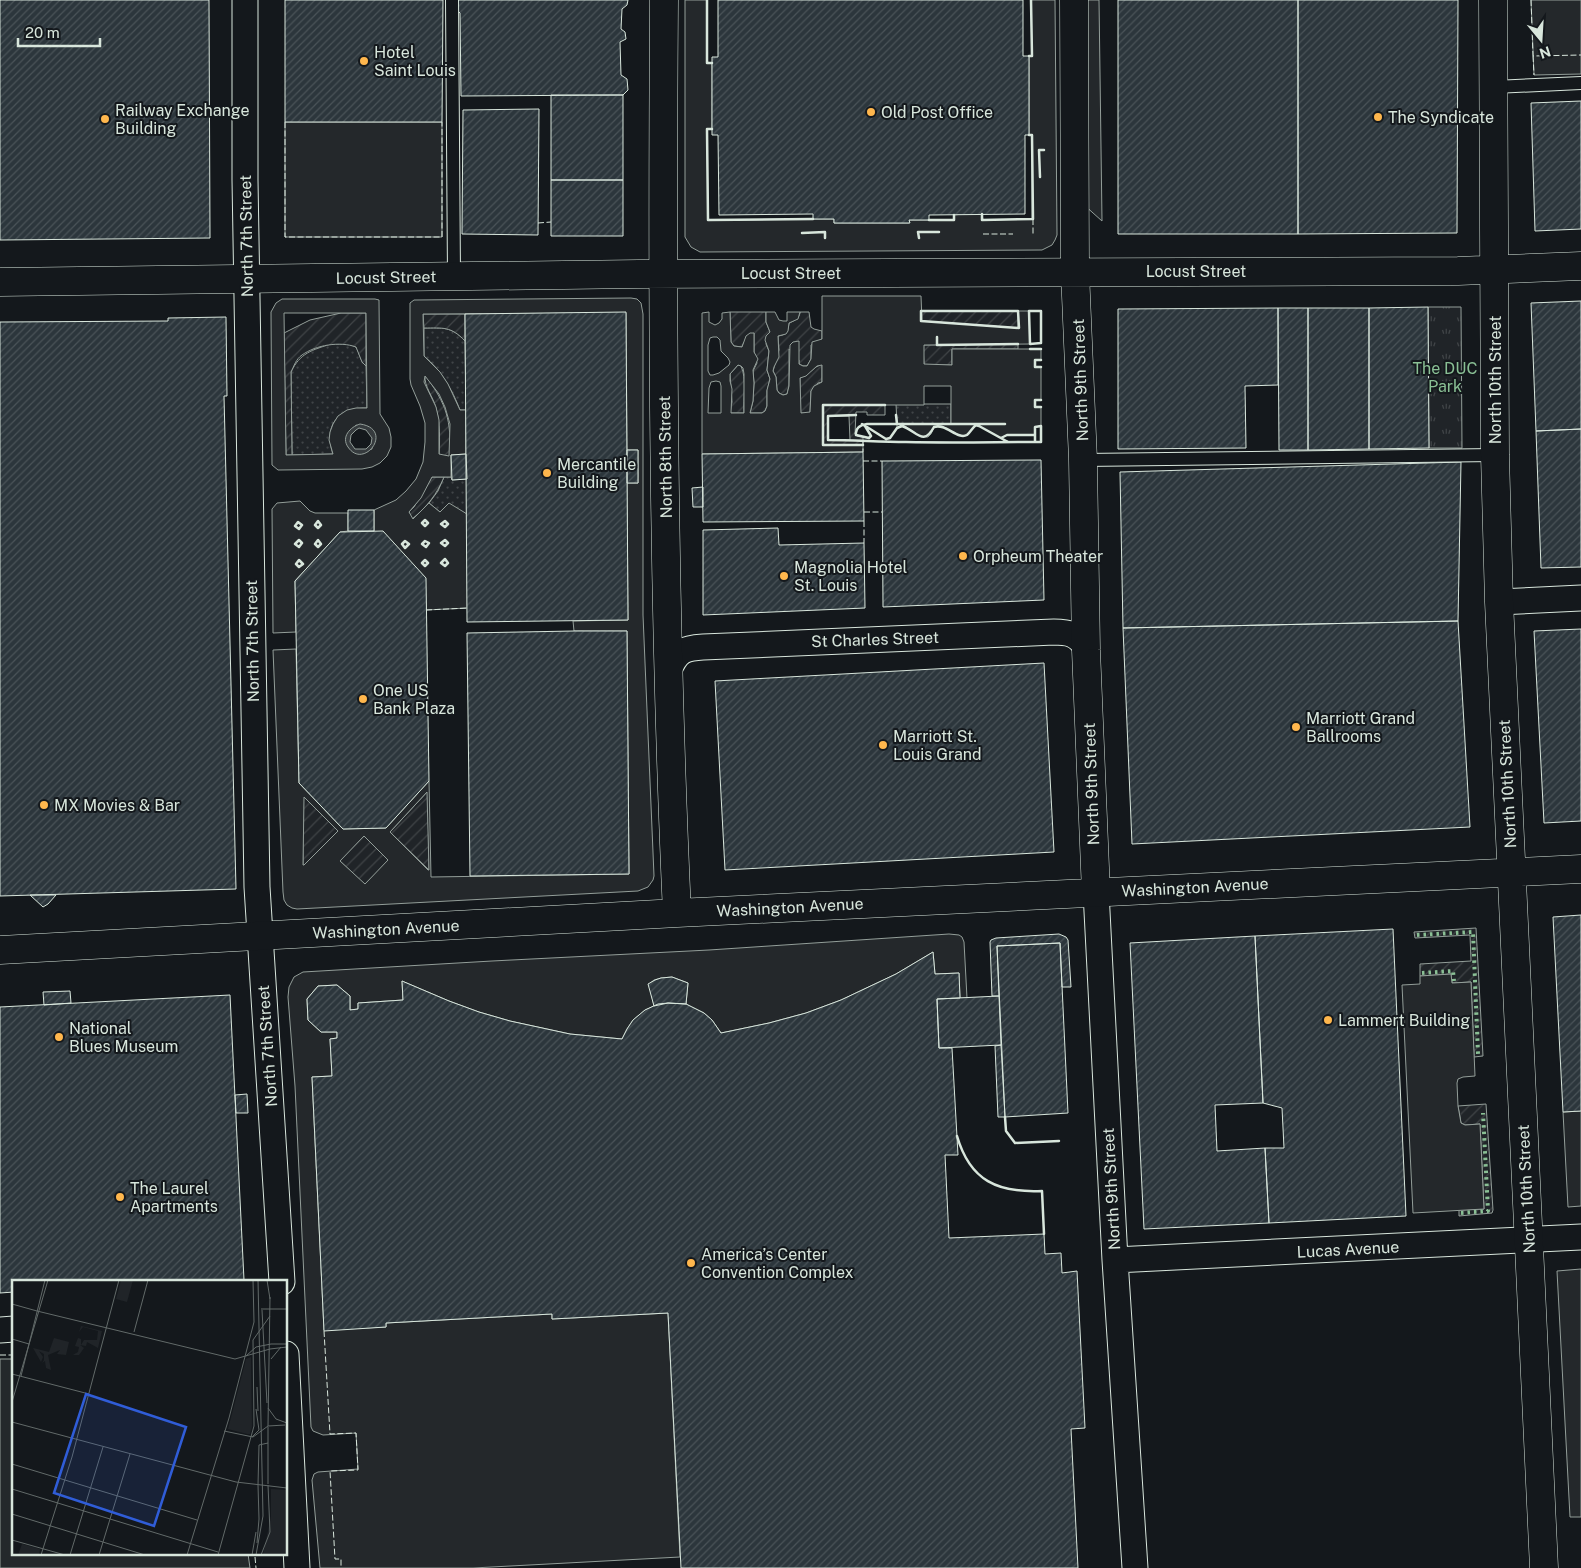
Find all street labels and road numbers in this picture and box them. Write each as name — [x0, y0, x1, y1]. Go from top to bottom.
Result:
street label: North 7th Street — [236, 175, 257, 297]
street label: Locust Street — [1146, 262, 1246, 281]
street label: Locust Street — [741, 264, 841, 283]
street label: Locust Street — [335, 267, 437, 288]
street label: North 10th Street — [1486, 316, 1505, 444]
street label: North 9th Street — [1069, 318, 1092, 441]
street label: North 8th Street — [655, 395, 676, 519]
street label: North 7th Street — [242, 580, 263, 702]
street label: St Charles Street — [811, 628, 939, 651]
street label: North 10th Street — [1495, 719, 1520, 849]
street label: North 9th Street — [1080, 722, 1103, 845]
street label: Washington Avenue — [1121, 874, 1269, 901]
street label: Washington Avenue — [716, 894, 864, 921]
street label: Washington Avenue — [312, 916, 460, 943]
street label: North 7th Street — [254, 984, 281, 1108]
street label: North 10th Street — [1514, 1124, 1539, 1254]
street label: North 9th Street — [1099, 1127, 1124, 1251]
street label: Lucas Avenue — [1296, 1237, 1400, 1262]

